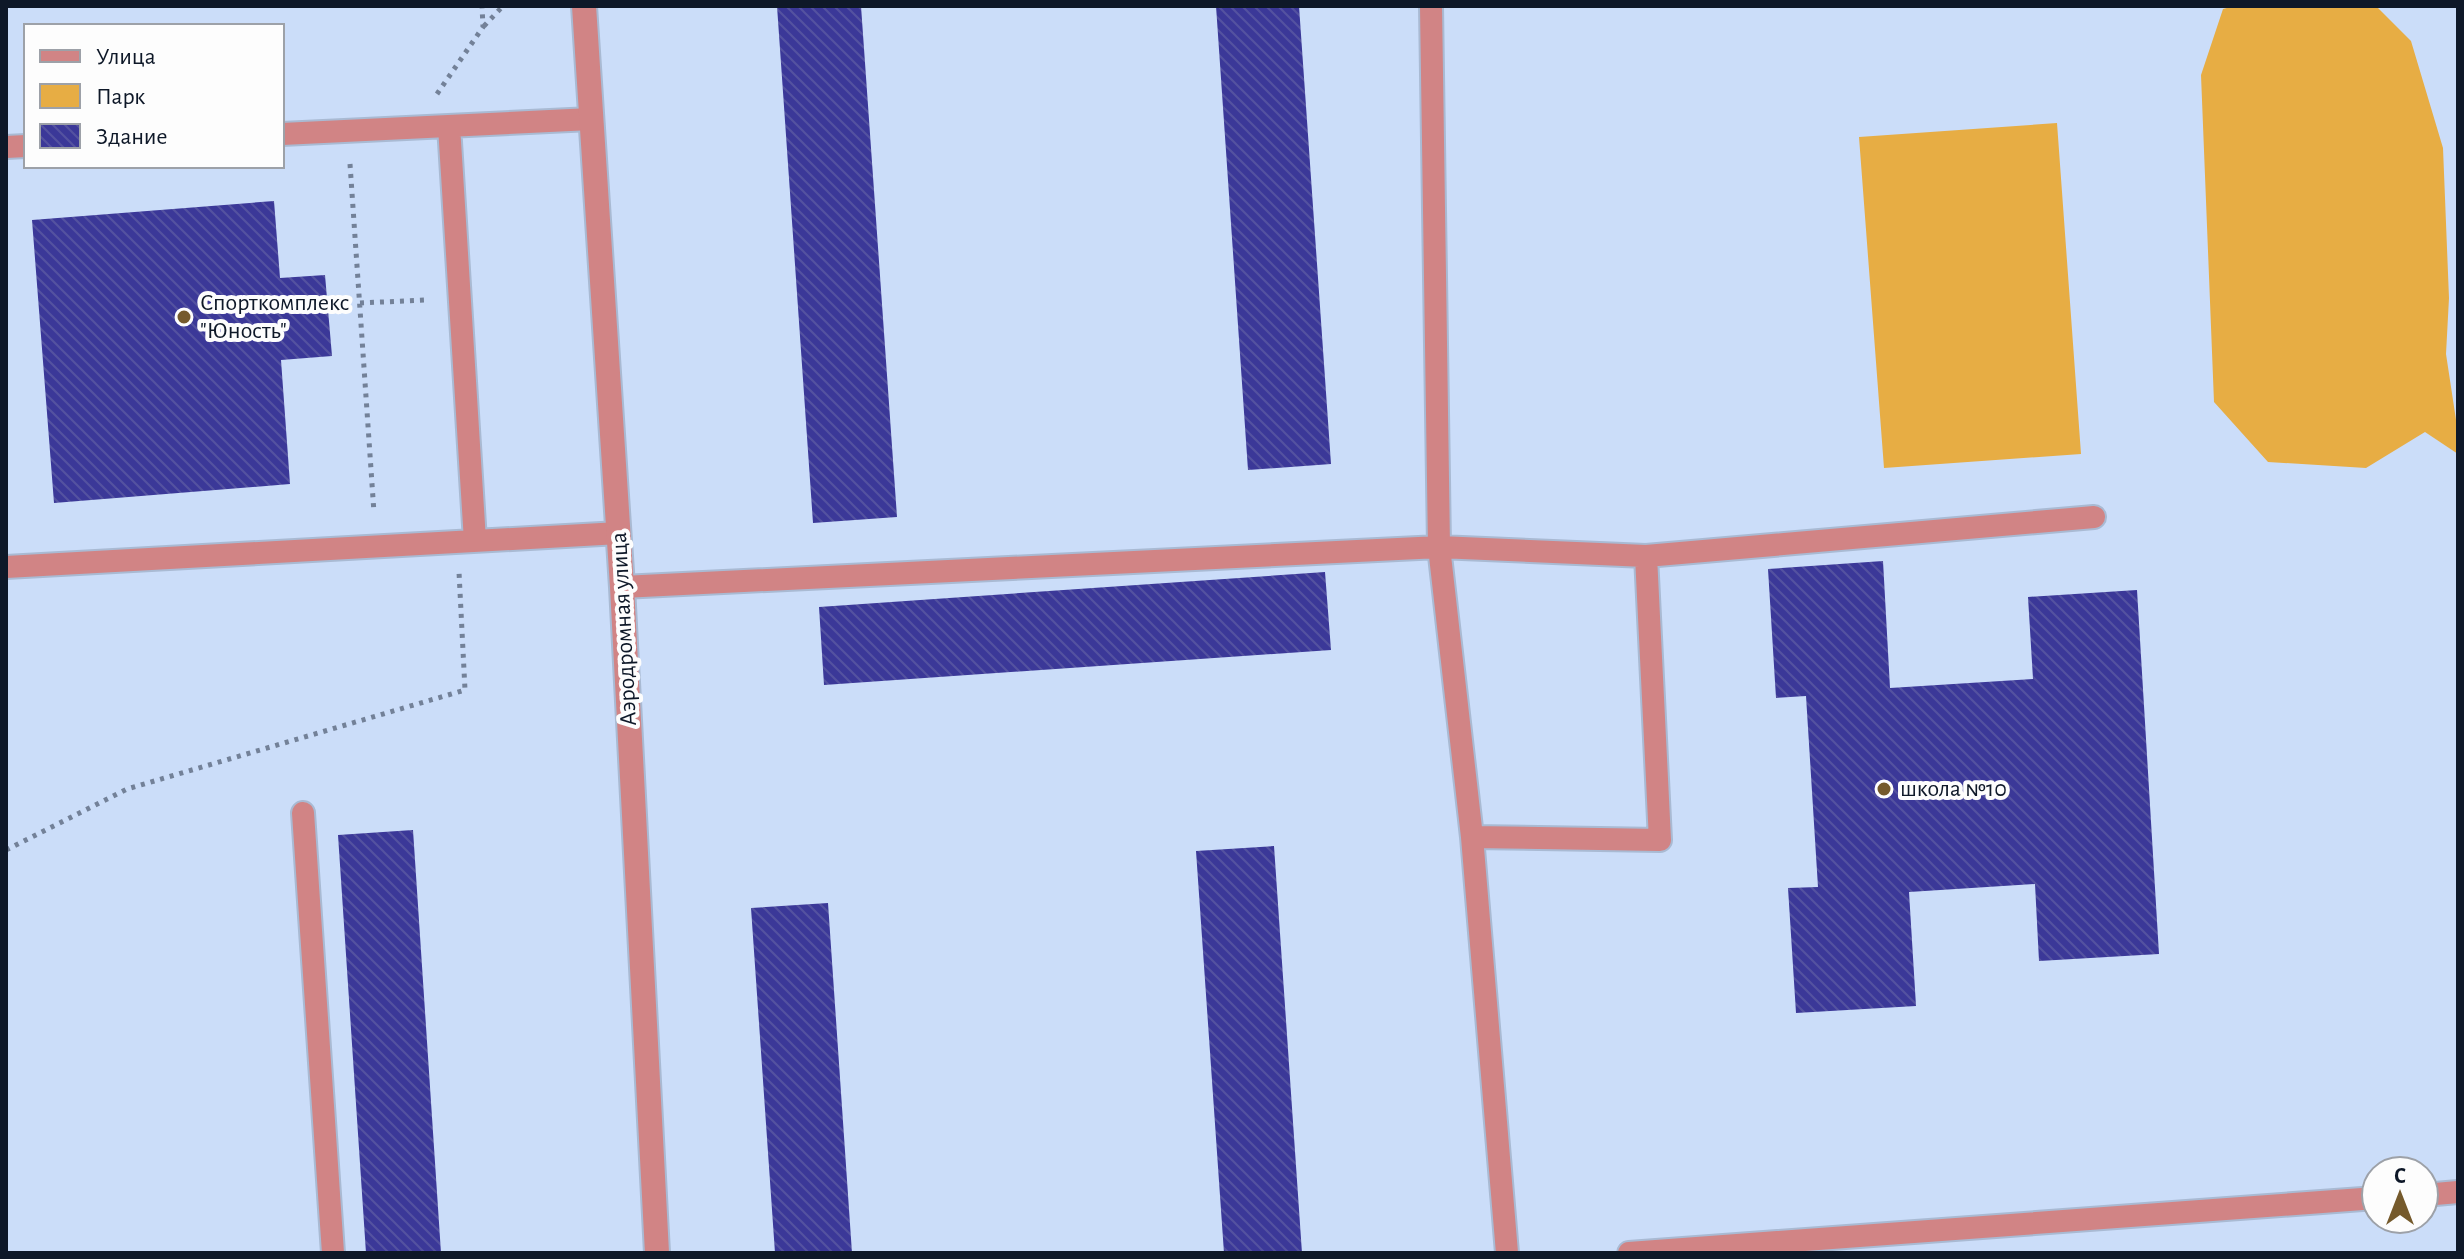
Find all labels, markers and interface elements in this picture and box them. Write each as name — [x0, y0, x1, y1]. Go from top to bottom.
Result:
legend — [24, 24, 284, 168]
text: Улица — [96, 45, 156, 69]
text: Парк — [96, 85, 145, 109]
text: Здание — [96, 125, 167, 149]
place label: Спорткомплекс "Юность" — [200, 291, 349, 343]
marker: Спорткомплекс "Юность" — [175, 308, 193, 326]
street label: Аэродромная улица — [607, 531, 641, 727]
place label: школа №10 — [1900, 777, 2007, 801]
marker: школа №10 — [1875, 780, 1893, 798]
north arrow — [2360, 1155, 2440, 1235]
text: С — [2394, 1165, 2406, 1187]

